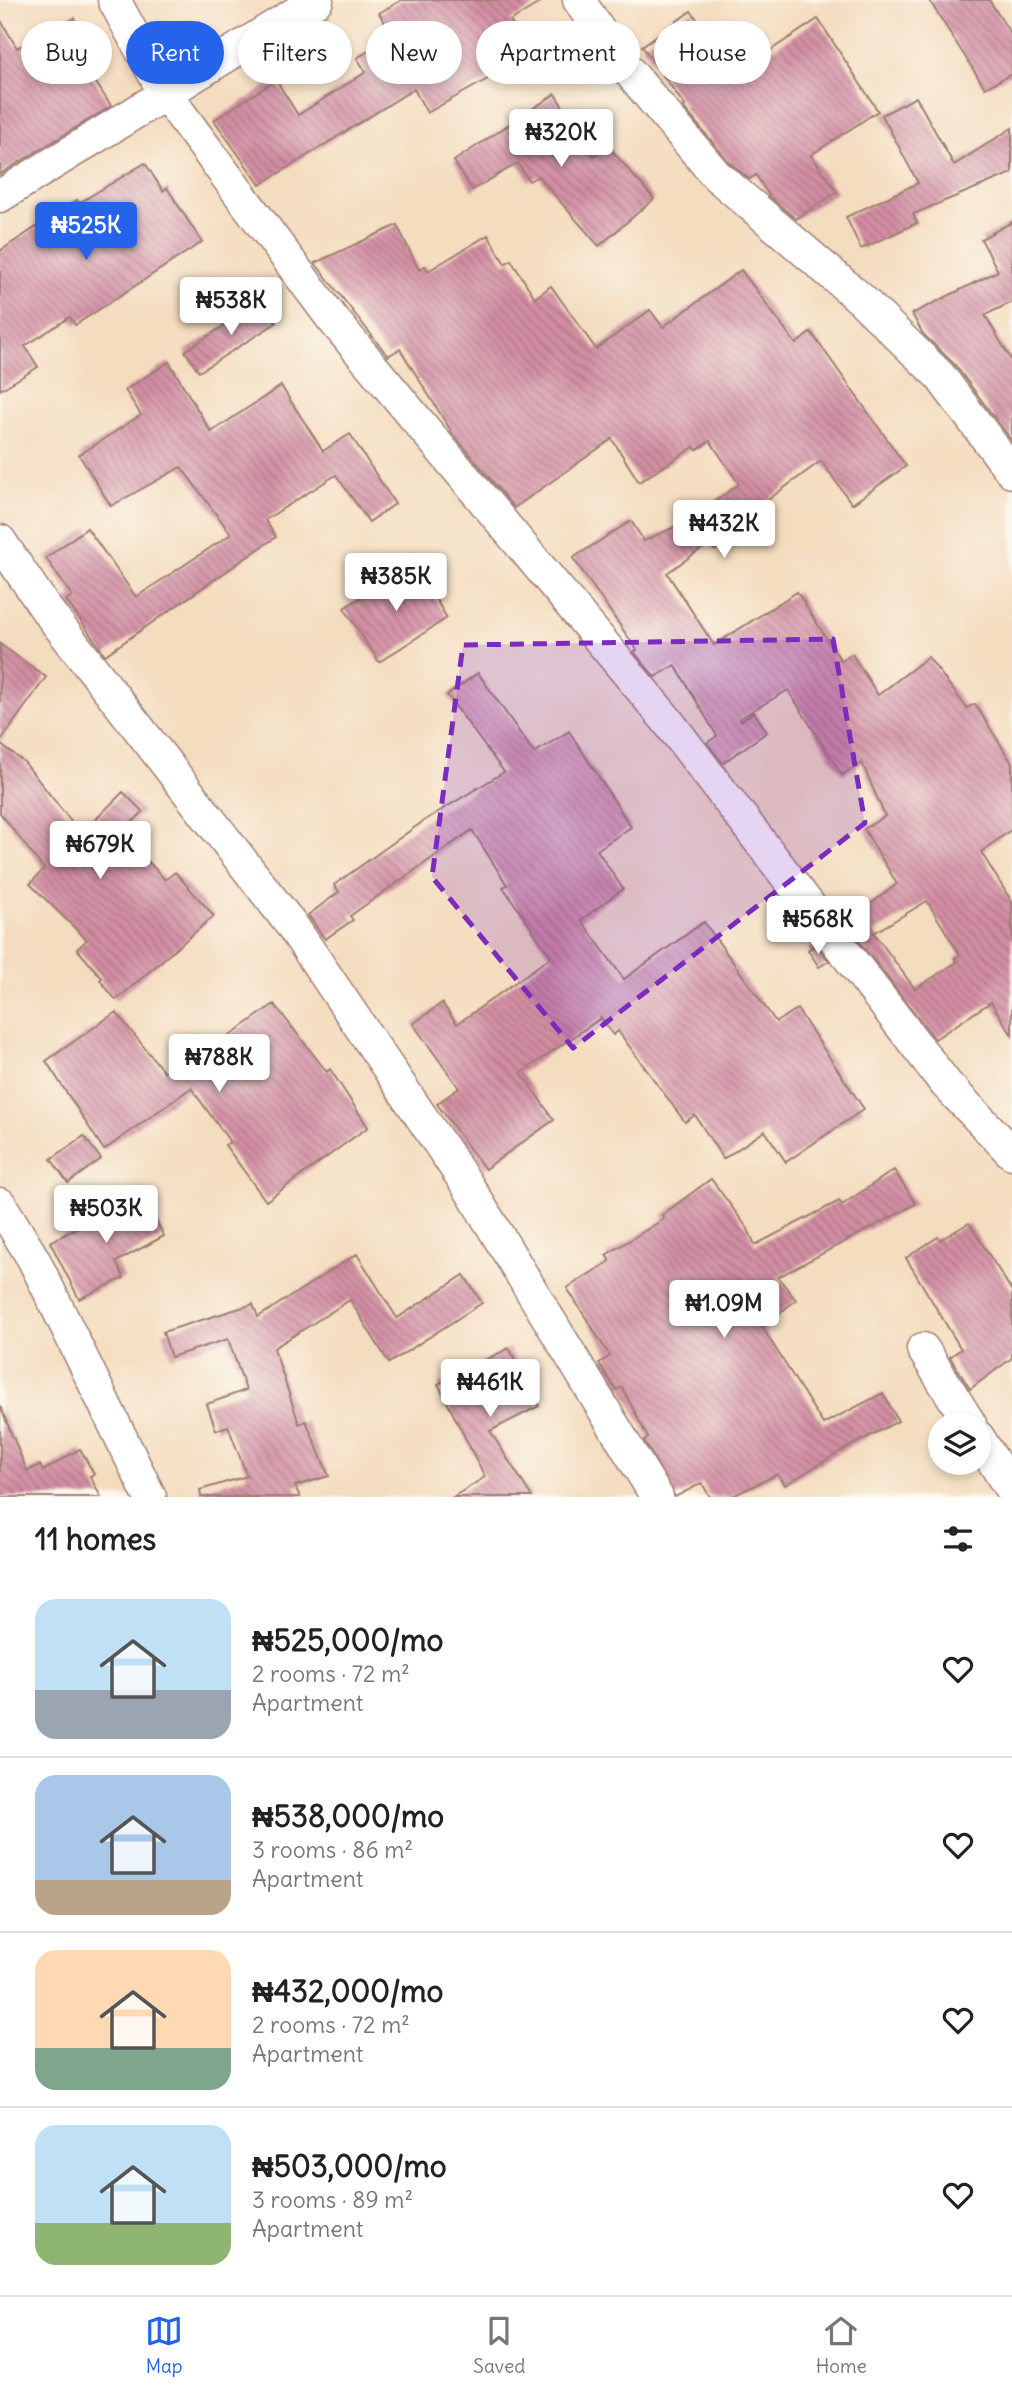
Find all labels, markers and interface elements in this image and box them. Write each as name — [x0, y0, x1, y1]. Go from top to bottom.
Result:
chip: Buy — [21, 21, 112, 84]
chip: Rent — [126, 21, 224, 84]
chip: Filters — [238, 21, 352, 84]
chip: New — [366, 21, 462, 84]
chip: Apartment — [476, 21, 640, 84]
chip: House — [654, 21, 771, 84]
pin: ₦320K — [512, 110, 610, 169]
text: ₦320K — [525, 117, 597, 146]
pin: ₦525K — [37, 202, 135, 262]
text: ₦525K — [51, 210, 121, 239]
pin: ₦538K — [182, 278, 280, 337]
text: ₦538K — [196, 285, 266, 314]
pin: ₦432K — [675, 500, 773, 560]
text: ₦432K — [689, 508, 759, 537]
pin: ₦385K — [347, 554, 445, 613]
text: ₦385K — [361, 561, 431, 590]
pin: ₦679K — [51, 822, 149, 881]
text: ₦679K — [66, 829, 134, 858]
pin: ₦568K — [769, 897, 867, 956]
text: ₦568K — [783, 904, 853, 933]
pin: ₦788K — [170, 1034, 268, 1094]
text: ₦788K — [185, 1042, 253, 1071]
pin: ₦503K — [57, 1186, 155, 1245]
text: ₦503K — [70, 1193, 142, 1222]
pin: ₦1.09M — [667, 1280, 781, 1340]
text: ₦1.09M — [685, 1288, 763, 1317]
pin: ₦461K — [441, 1360, 539, 1419]
text: ₦461K — [457, 1367, 523, 1396]
map controls — [928, 1412, 991, 1475]
button: layers — [928, 1412, 991, 1475]
text: 11 homes — [35, 1520, 156, 1558]
icon: filters — [939, 1520, 977, 1558]
text: ₦525,000/mo — [252, 1621, 443, 1659]
icon: home — [91, 1627, 175, 1711]
icon: heart — [939, 1650, 977, 1688]
text: 2 rooms · 72 m² — [252, 1659, 410, 1688]
text: Apartment — [252, 1688, 364, 1717]
text: ₦538,000/mo — [252, 1797, 444, 1835]
icon: home — [91, 1803, 175, 1887]
icon: heart — [939, 1826, 977, 1864]
text: 3 rooms · 86 m² — [252, 1835, 413, 1864]
text: Apartment — [252, 1864, 364, 1893]
text: ₦432,000/mo — [252, 1972, 443, 2010]
icon: home — [91, 1978, 175, 2062]
icon: heart — [939, 2001, 977, 2039]
text: 2 rooms · 72 m² — [252, 2010, 410, 2039]
text: Apartment — [252, 2039, 364, 2068]
text: ₦503,000/mo — [252, 2147, 447, 2185]
icon: home — [91, 2153, 175, 2237]
icon: heart — [939, 2176, 977, 2214]
text: 3 rooms · 89 m² — [252, 2185, 413, 2214]
text: Apartment — [252, 2214, 364, 2243]
tab: Map — [145, 2312, 183, 2378]
tab: Saved — [473, 2312, 525, 2378]
tab: Home — [816, 2312, 867, 2378]

